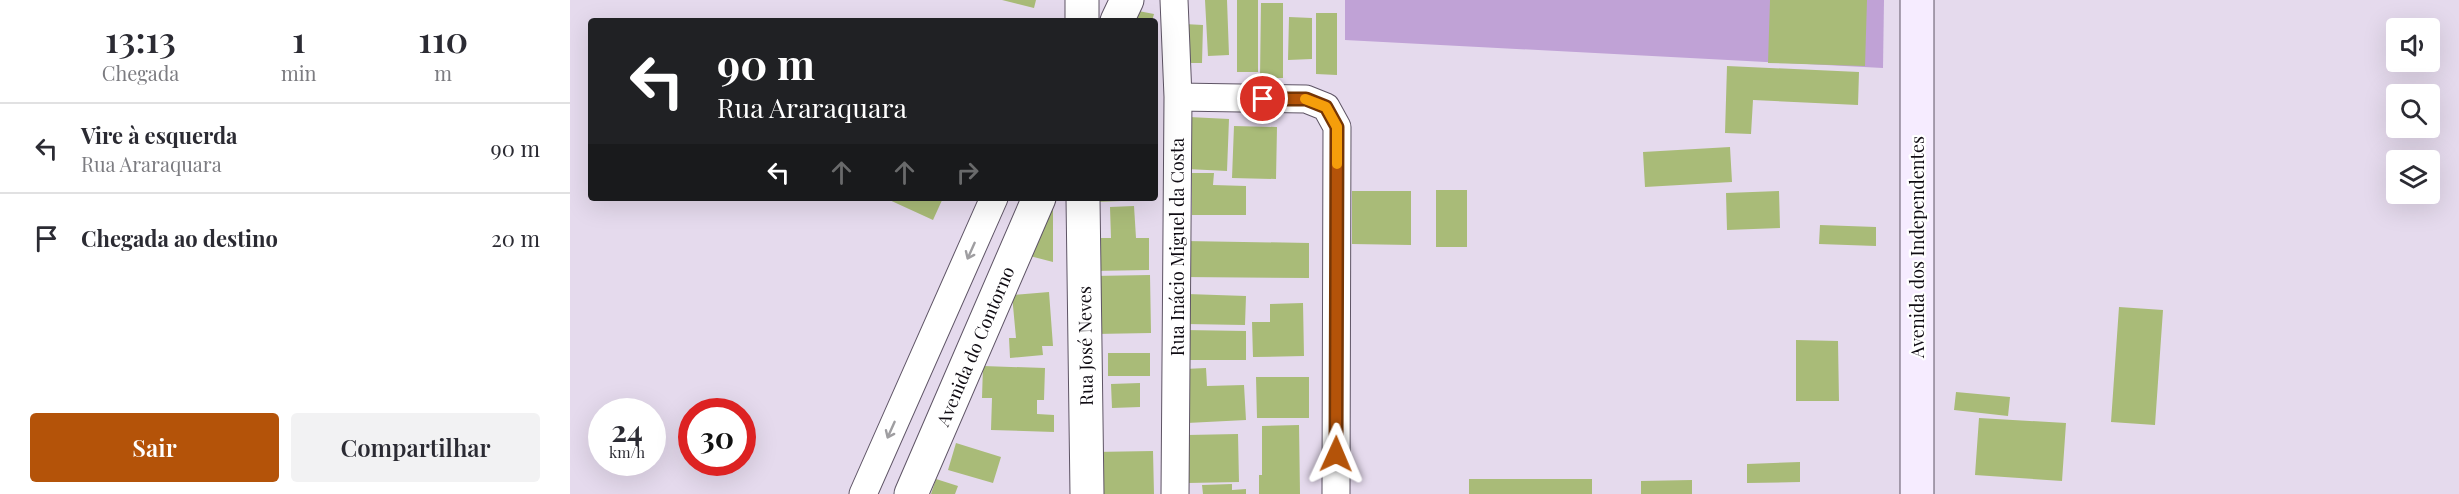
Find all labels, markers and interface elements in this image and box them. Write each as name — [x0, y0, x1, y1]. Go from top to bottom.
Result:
text: 13:13 — [105, 14, 176, 62]
text: 1 — [292, 14, 306, 62]
text: 110 — [418, 14, 468, 62]
map controls — [2386, 18, 2440, 204]
button: sound — [2386, 18, 2440, 72]
text: 90 m — [717, 35, 815, 91]
icon: left — [618, 42, 696, 120]
text: Chegada — [102, 59, 179, 86]
text: min — [281, 59, 317, 86]
text: m — [434, 59, 452, 86]
pin — [1237, 73, 1288, 124]
icon: arrive — [1246, 82, 1279, 115]
button: search — [2386, 84, 2440, 138]
text: Rua Araraquara — [717, 89, 907, 125]
text: Vire à esquerda — [81, 120, 238, 150]
icon: left — [30, 132, 63, 165]
text: 90 m — [491, 133, 540, 163]
street label: Avenida dos Independentes — [1905, 136, 1929, 359]
street label: Rua Inácio Miguel da Costa — [1165, 138, 1189, 356]
text: Rua Araraquara — [81, 150, 222, 177]
button: layers — [2386, 150, 2440, 204]
icon: left — [762, 156, 795, 189]
icon: ahead — [825, 156, 858, 189]
icon: ahead — [888, 156, 921, 189]
icon: right — [951, 156, 984, 189]
icon: arrive — [30, 222, 63, 255]
text: Chegada ao destino — [81, 223, 278, 253]
text: 20 m — [491, 223, 540, 253]
one-way arrow — [964, 242, 976, 260]
street label: Avenida do Contorno — [930, 262, 1020, 431]
street label: Rua José Neves — [1072, 286, 1098, 406]
speed limit sign: 30 — [678, 398, 756, 476]
text: 24 — [611, 410, 643, 450]
button: Sair — [30, 413, 279, 482]
button: Compartilhar — [291, 413, 540, 482]
one-way arrow — [885, 420, 897, 438]
position arrow — [1304, 422, 1368, 486]
text: km/h — [609, 442, 645, 462]

